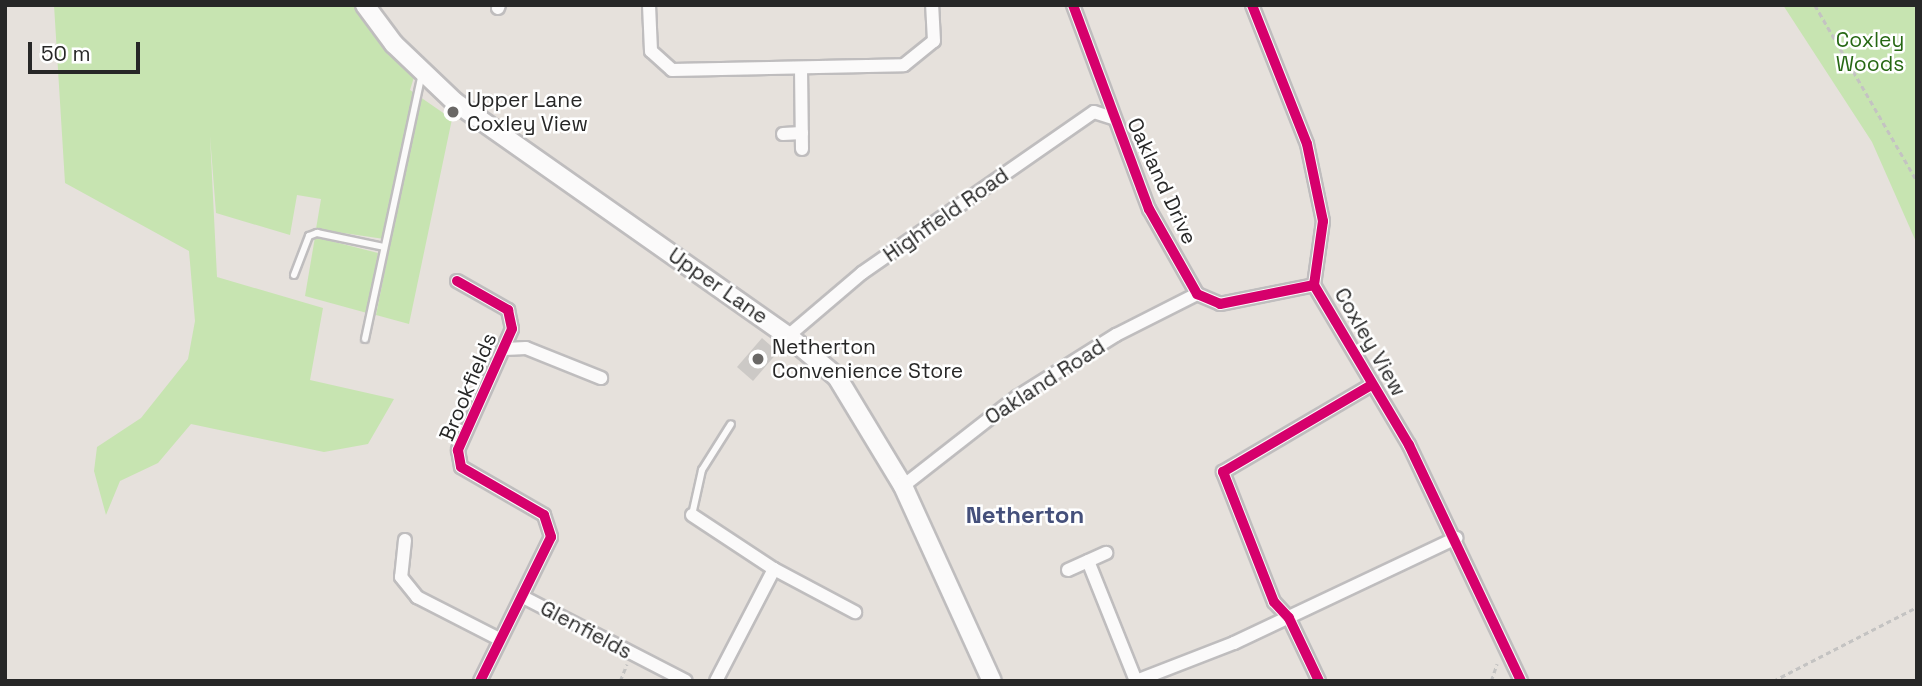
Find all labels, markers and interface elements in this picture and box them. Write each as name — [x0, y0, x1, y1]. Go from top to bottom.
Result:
park label: Coxley Woods — [1836, 27, 1904, 77]
scale bar — [32, 28, 144, 72]
text: 50 m — [41, 40, 91, 67]
place label: Upper Lane Coxley View — [467, 87, 588, 137]
marker: Upper Lane Coxley View — [445, 104, 461, 120]
street label: Oakland Drive — [1122, 114, 1202, 248]
street label: Highfield Road — [879, 163, 1013, 267]
street label: Upper Lane — [663, 243, 773, 329]
street label: Coxley View — [1329, 283, 1411, 401]
street label: Brookfields — [434, 329, 502, 445]
place label: Netherton Convenience Store — [772, 334, 963, 384]
street label: Oakland Road — [980, 334, 1110, 430]
marker: Netherton Convenience Store — [750, 351, 766, 367]
district label: Netherton — [966, 501, 1084, 529]
street label: Glenfields — [536, 595, 636, 665]

